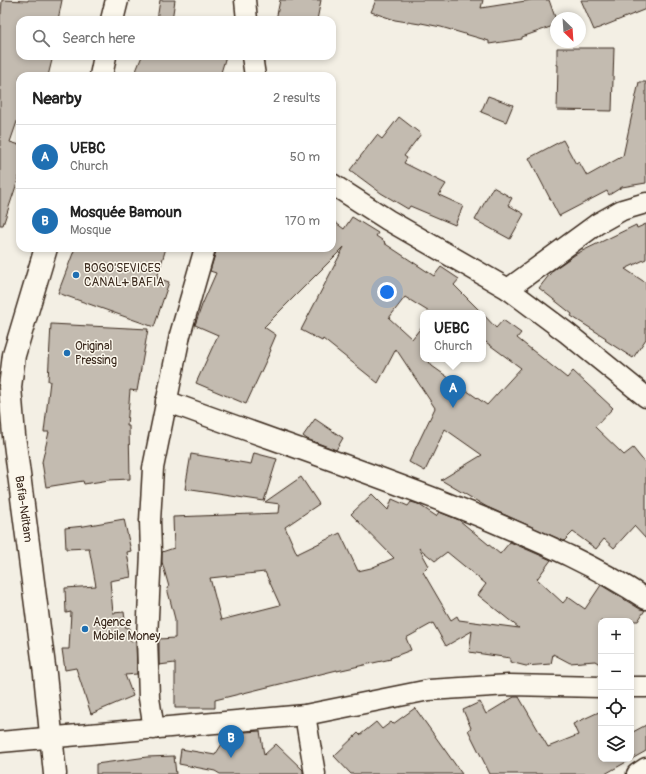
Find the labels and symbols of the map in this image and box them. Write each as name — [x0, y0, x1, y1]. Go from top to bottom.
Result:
north arrow — [550, 12, 586, 48]
place label: BOGO'SEVICES CANAL+ BAFIA — [84, 261, 164, 290]
marker: BOGO'SEVICES CANAL+ BAFIA — [71, 270, 81, 280]
your location — [377, 282, 397, 302]
place label: Original Pressing — [75, 339, 117, 368]
marker: Original Pressing — [62, 348, 72, 358]
pin: A — [440, 375, 466, 408]
street label: Bafia-Nditam — [11, 475, 36, 544]
place label: Agence Mobile Money — [93, 615, 160, 644]
marker: Agence Mobile Money — [80, 624, 90, 634]
pin: B — [218, 725, 244, 758]

